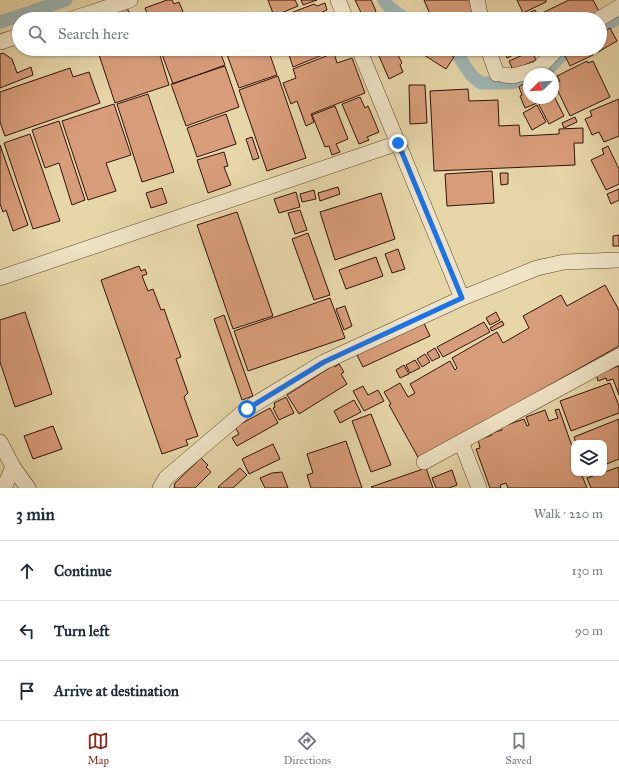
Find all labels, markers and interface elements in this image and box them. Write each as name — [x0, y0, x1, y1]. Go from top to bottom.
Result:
search box — [12, 12, 607, 56]
icon: search — [26, 23, 48, 45]
text: Search here — [58, 25, 129, 43]
north arrow — [523, 68, 559, 104]
route end — [389, 134, 407, 152]
route start — [238, 400, 256, 418]
map controls — [571, 440, 607, 476]
button: layers — [571, 440, 607, 476]
text: 3 min — [16, 504, 55, 525]
text: Walk · 220 m — [534, 506, 603, 522]
icon: ahead — [16, 560, 38, 582]
text: Continue — [54, 562, 112, 580]
text: 130 m — [571, 563, 603, 579]
icon: left — [16, 620, 38, 642]
text: Turn left — [54, 622, 110, 640]
text: 90 m — [575, 623, 603, 639]
icon: arrive — [16, 680, 38, 702]
text: Arrive at destination — [54, 682, 179, 700]
tab: Map — [87, 730, 109, 767]
tab: Directions — [284, 730, 331, 767]
tab: Saved — [506, 730, 532, 767]

